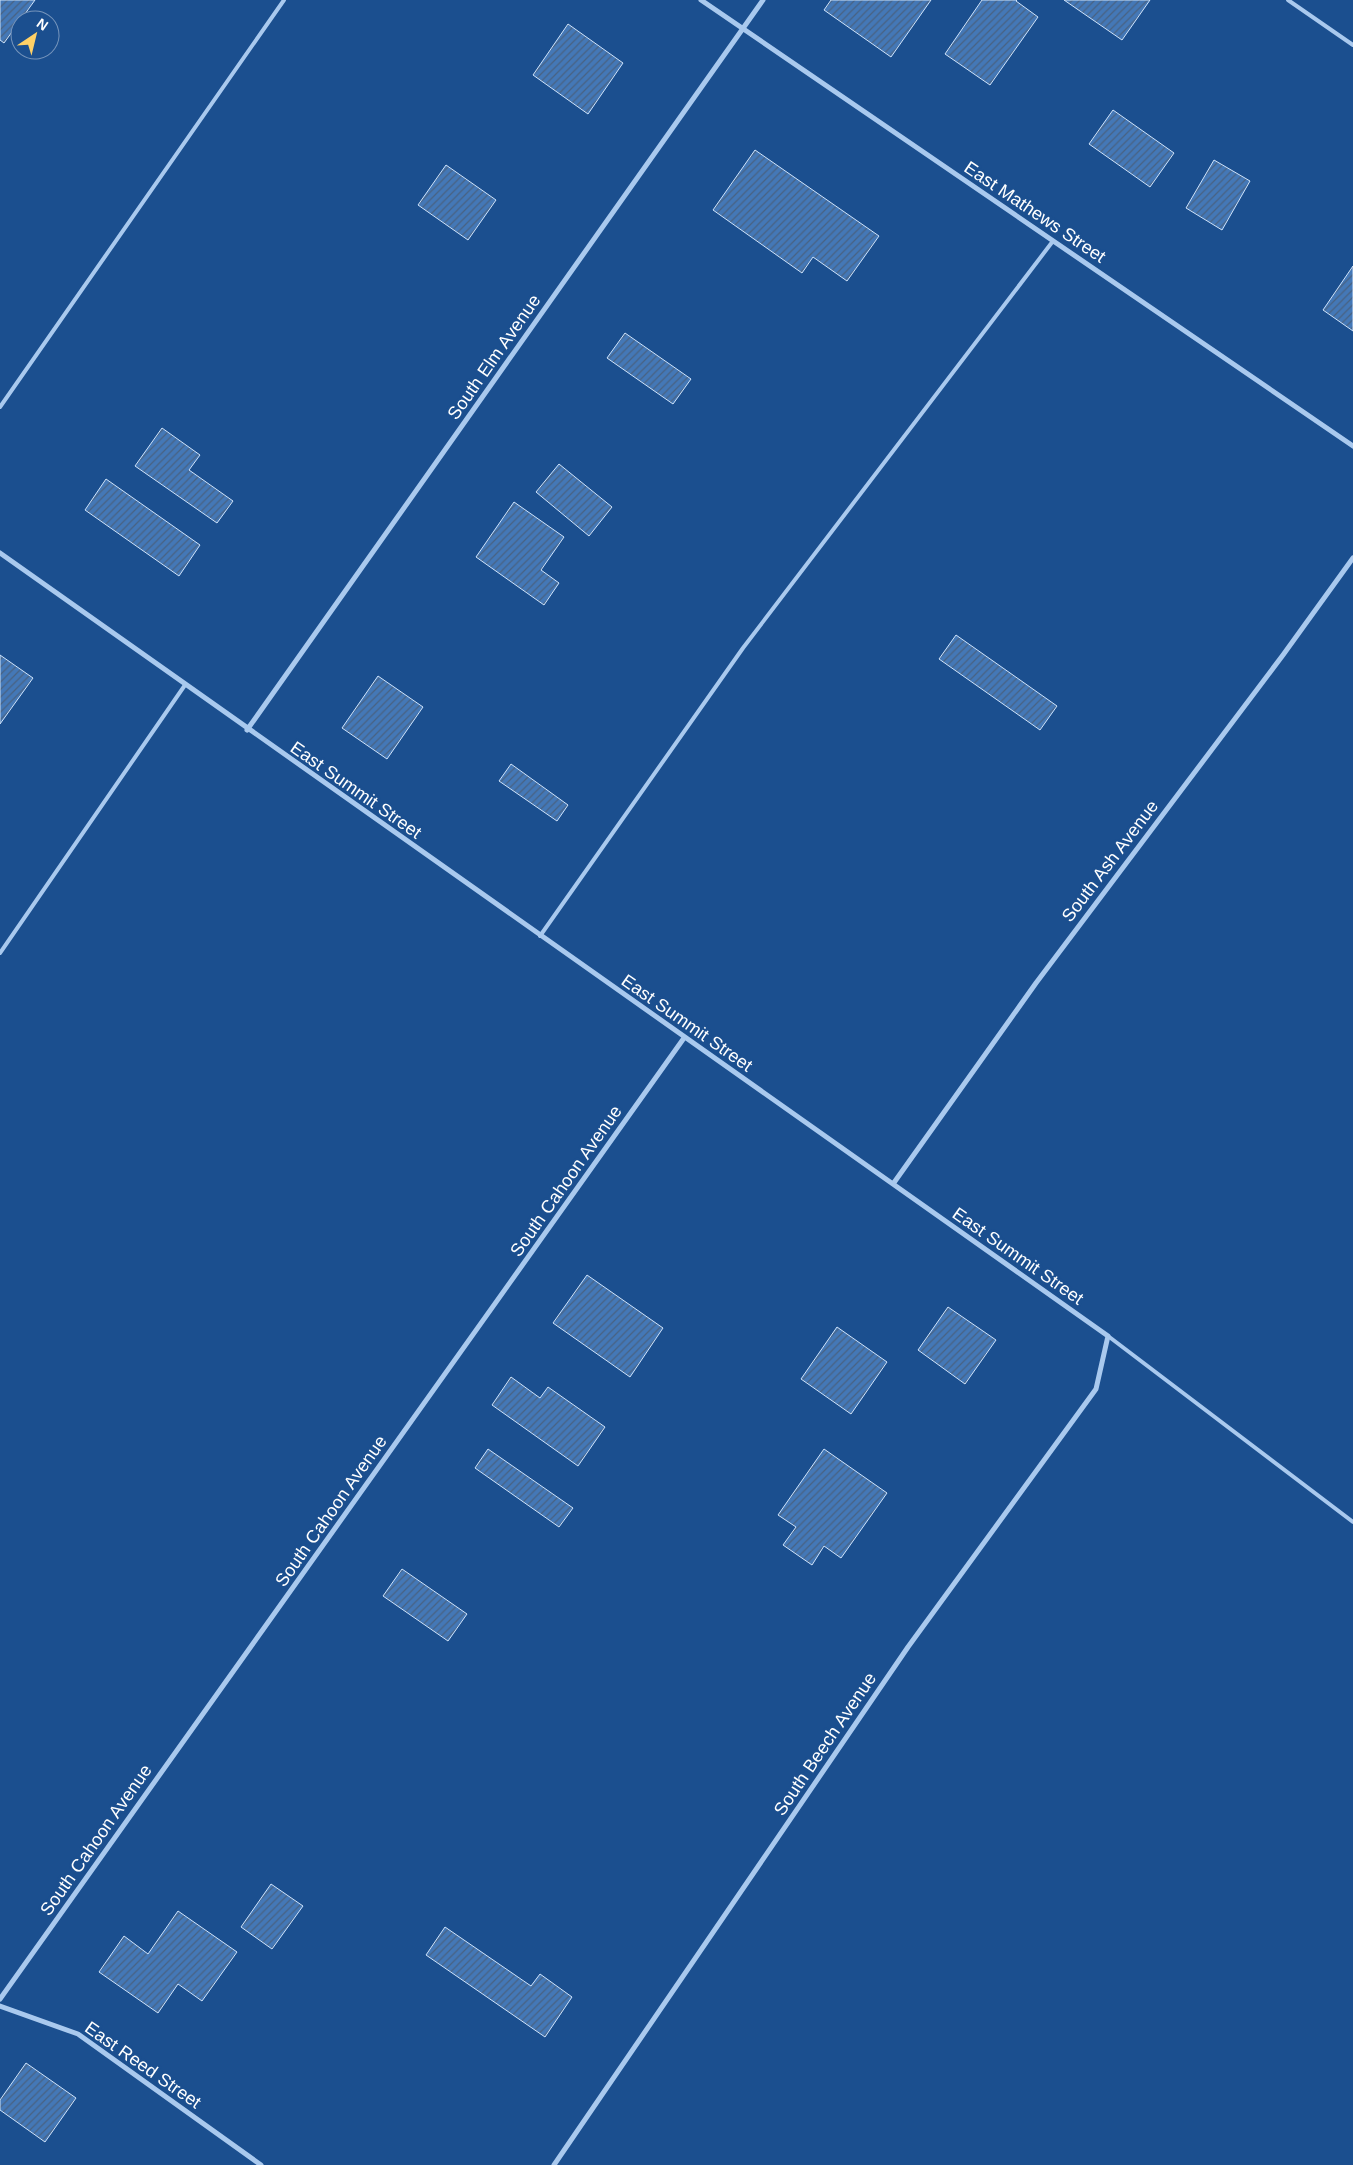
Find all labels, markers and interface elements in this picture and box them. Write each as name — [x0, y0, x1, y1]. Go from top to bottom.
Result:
north arrow — [10, 10, 60, 60]
text: N — [34, 15, 51, 34]
street label: East Mathews Street — [961, 157, 1109, 267]
street label: South Elm Avenue — [443, 291, 545, 423]
street label: East Summit Street — [287, 737, 425, 843]
street label: South Ash Avenue — [1058, 796, 1162, 926]
street label: East Summit Street — [618, 970, 756, 1076]
street label: South Cahoon Avenue — [506, 1102, 626, 1260]
street label: East Summit Street — [949, 1203, 1087, 1309]
street label: South Cahoon Avenue — [271, 1432, 391, 1590]
street label: South Beech Avenue — [770, 1669, 880, 1819]
street label: South Cahoon Avenue — [36, 1761, 156, 1919]
street label: East Reed Street — [81, 2017, 205, 2113]

